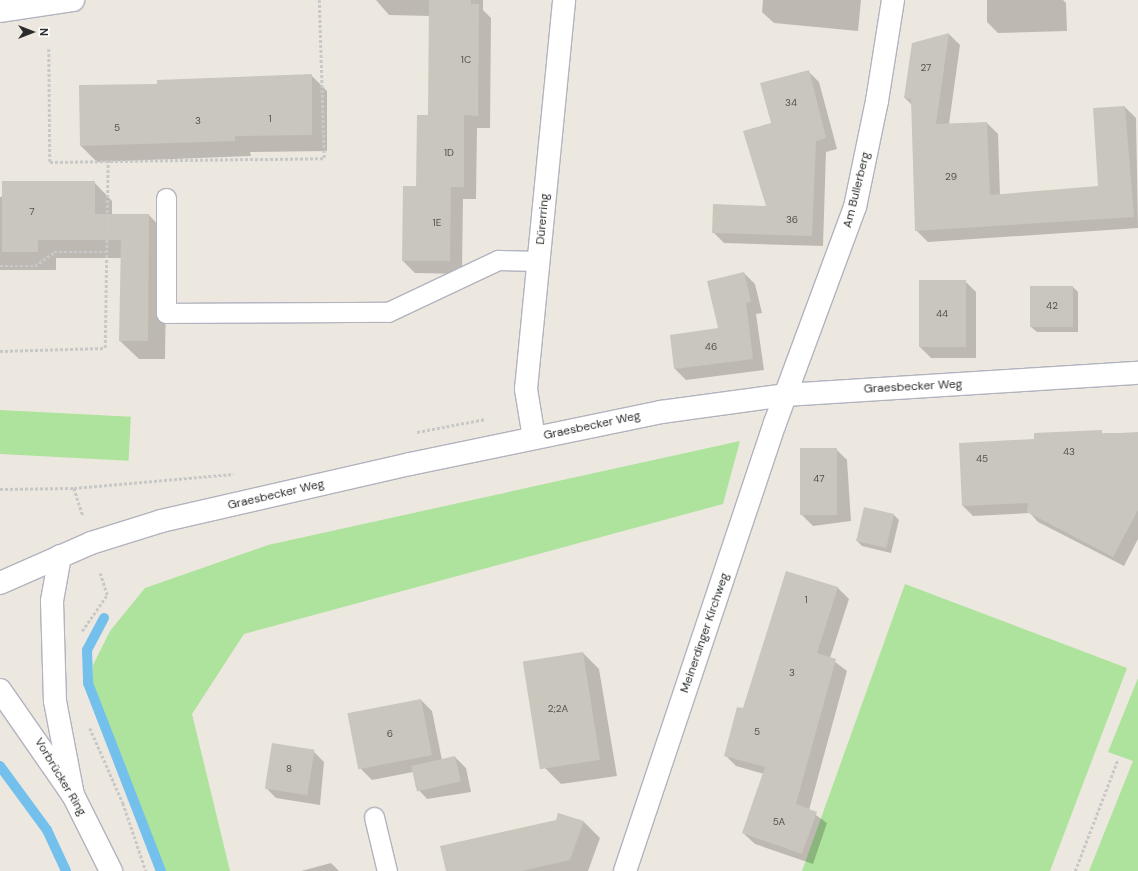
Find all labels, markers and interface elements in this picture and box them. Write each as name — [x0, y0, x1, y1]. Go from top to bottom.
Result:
north arrow — [12, 12, 52, 52]
text: N — [37, 28, 51, 36]
house number: 1C — [461, 54, 471, 66]
house number: 27 — [921, 62, 931, 74]
house number: 34 — [785, 97, 797, 109]
house number: 1 — [268, 113, 272, 125]
house number: 3 — [195, 115, 201, 127]
house number: 5 — [114, 122, 120, 134]
house number: 1D — [444, 147, 454, 159]
street label: Am Bullerberg — [841, 150, 873, 230]
house number: 29 — [945, 171, 957, 183]
street label: Dürerring — [534, 193, 552, 245]
house number: 7 — [29, 206, 35, 218]
house number: 36 — [786, 214, 798, 226]
house number: 1E — [433, 217, 441, 229]
house number: 42 — [1046, 300, 1058, 312]
house number: 44 — [936, 308, 948, 320]
house number: 46 — [705, 341, 717, 353]
street label: Graesbecker Weg — [863, 377, 963, 397]
street label: Graesbecker Weg — [542, 409, 642, 443]
house number: 43 — [1063, 446, 1075, 458]
house number: 45 — [976, 453, 988, 465]
house number: 47 — [813, 473, 825, 485]
street label: Graesbecker Weg — [226, 477, 326, 513]
street label: Meinerdinger Kirchweg — [678, 571, 732, 695]
house number: 1 — [804, 594, 808, 606]
house number: 3 — [789, 667, 795, 679]
house number: 2;2A — [548, 703, 568, 715]
house number: 5 — [754, 726, 760, 738]
house number: 6 — [387, 728, 393, 740]
street label: Vorbrücker Ring — [31, 736, 89, 818]
house number: 8 — [286, 763, 292, 775]
house number: 5A — [773, 816, 785, 828]

